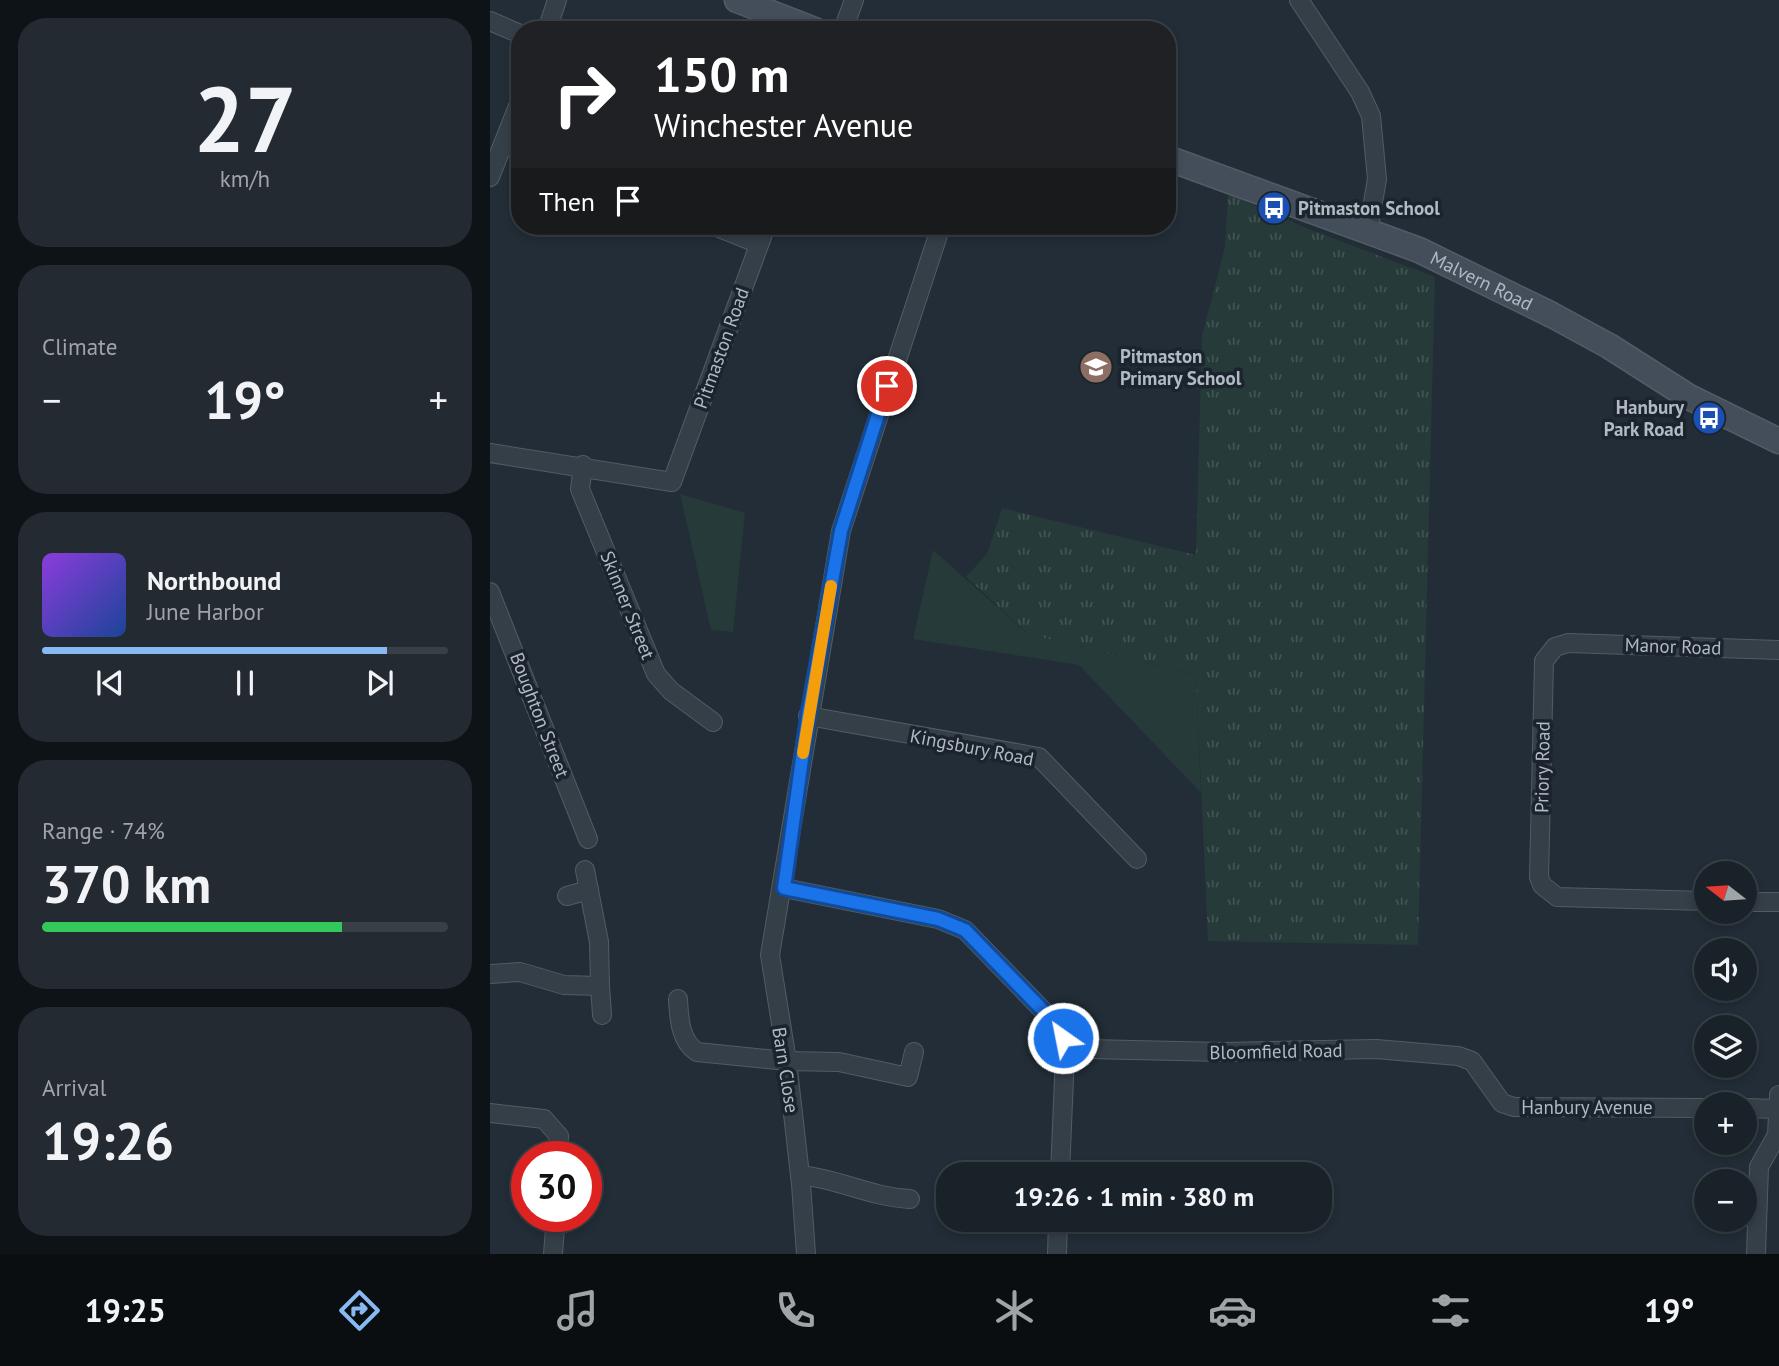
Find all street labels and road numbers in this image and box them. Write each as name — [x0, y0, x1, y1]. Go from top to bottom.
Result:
street label: Malvern Road — [1427, 245, 1537, 316]
street label: Pitmaston Road — [688, 284, 754, 412]
street label: Skinner Street — [595, 547, 661, 663]
street label: Manor Road — [1624, 632, 1722, 660]
street label: Boughton Street — [505, 649, 575, 782]
street label: Priory Road — [1529, 721, 1555, 813]
street label: Kingsbury Road — [908, 723, 1036, 771]
street label: Barn Close — [767, 1025, 805, 1115]
street label: Bloomfield Road — [1209, 1038, 1343, 1064]
street label: Hanbury Avenue — [1521, 1095, 1653, 1119]

